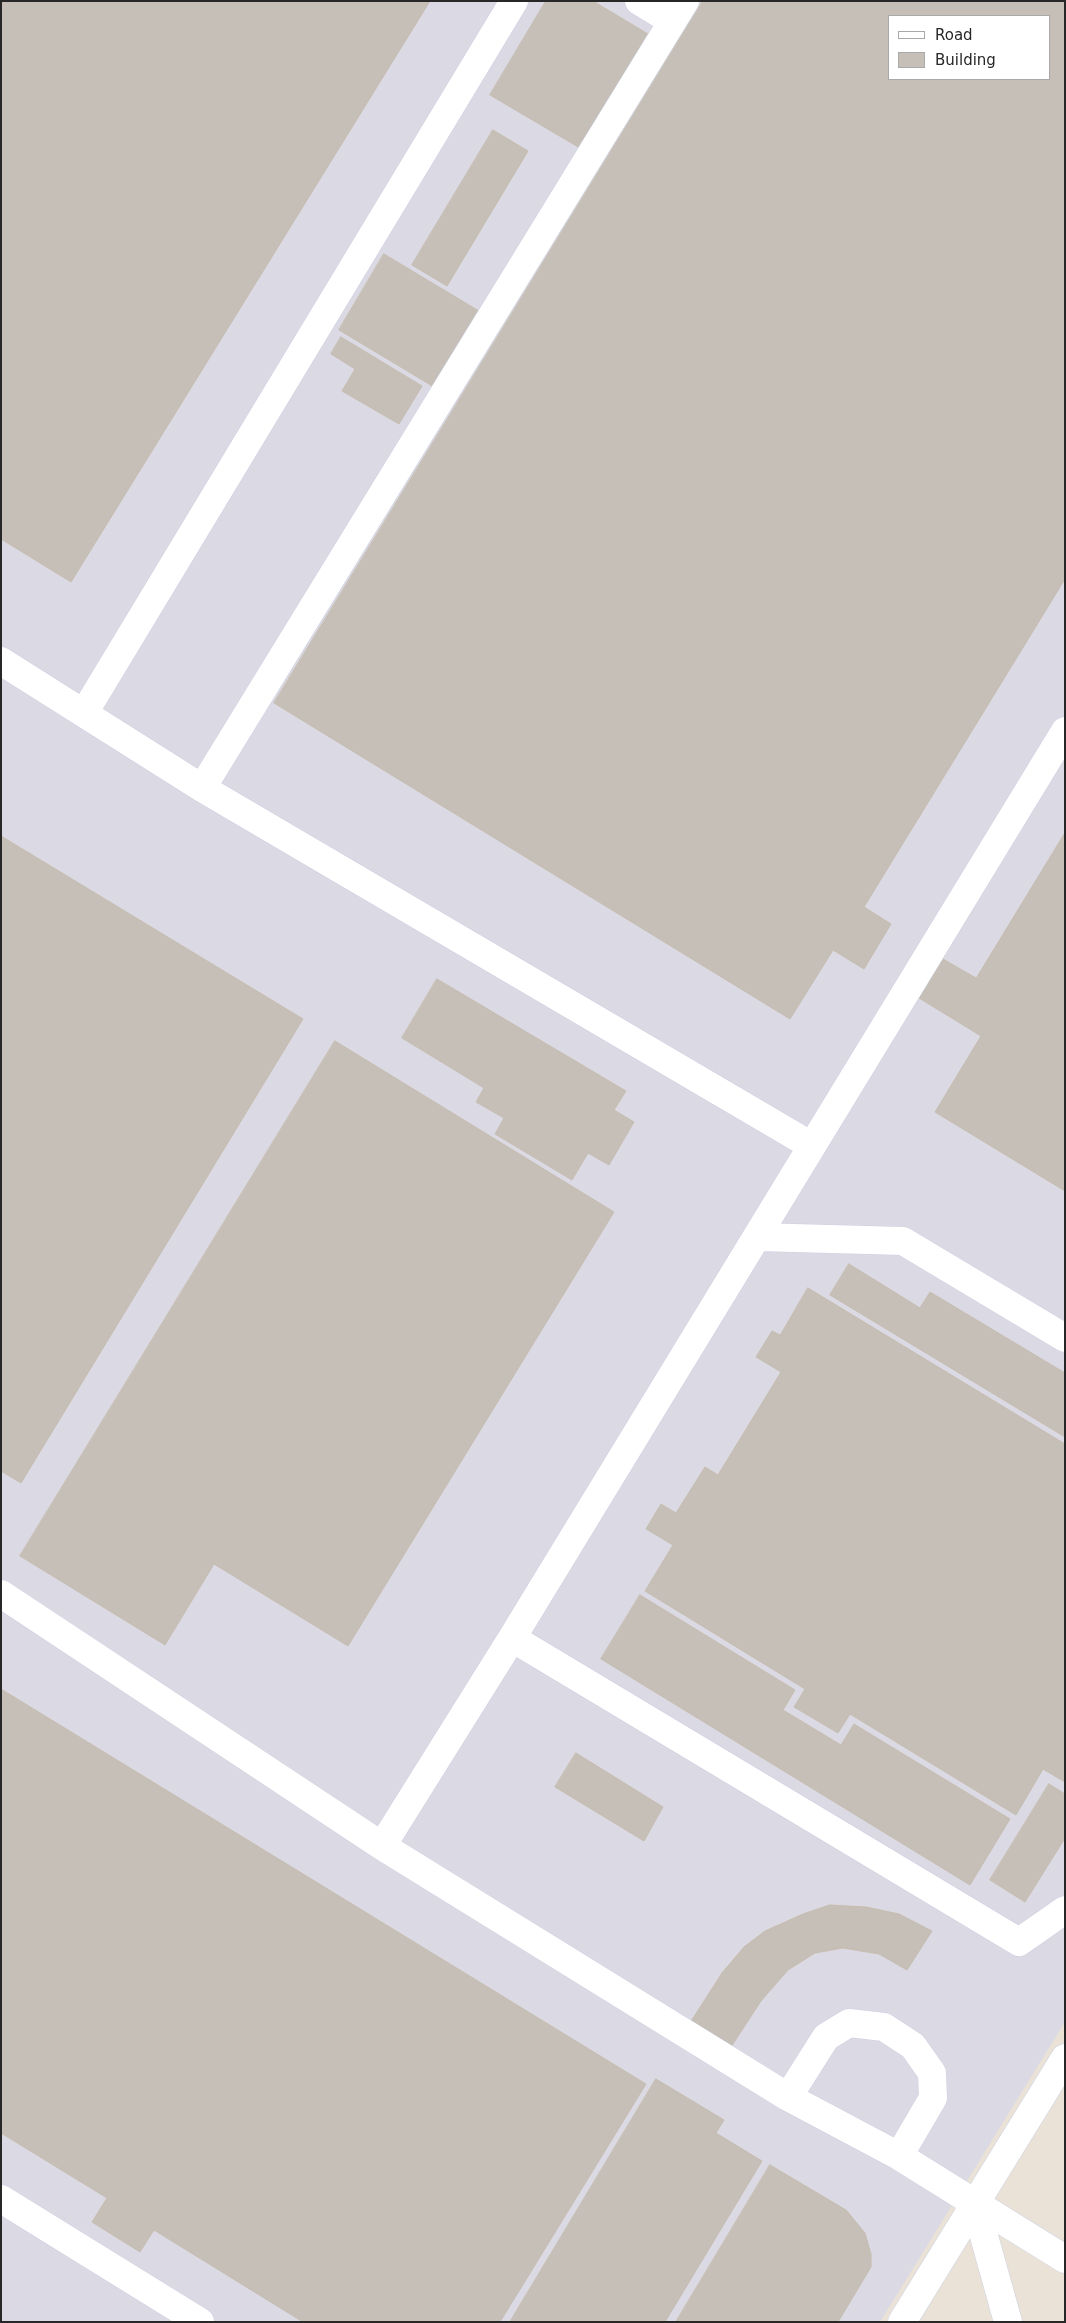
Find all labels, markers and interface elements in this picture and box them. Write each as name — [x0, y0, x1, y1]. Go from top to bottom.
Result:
legend — [888, 15, 1051, 80]
text: Road — [935, 26, 973, 44]
text: Building — [935, 51, 996, 69]

